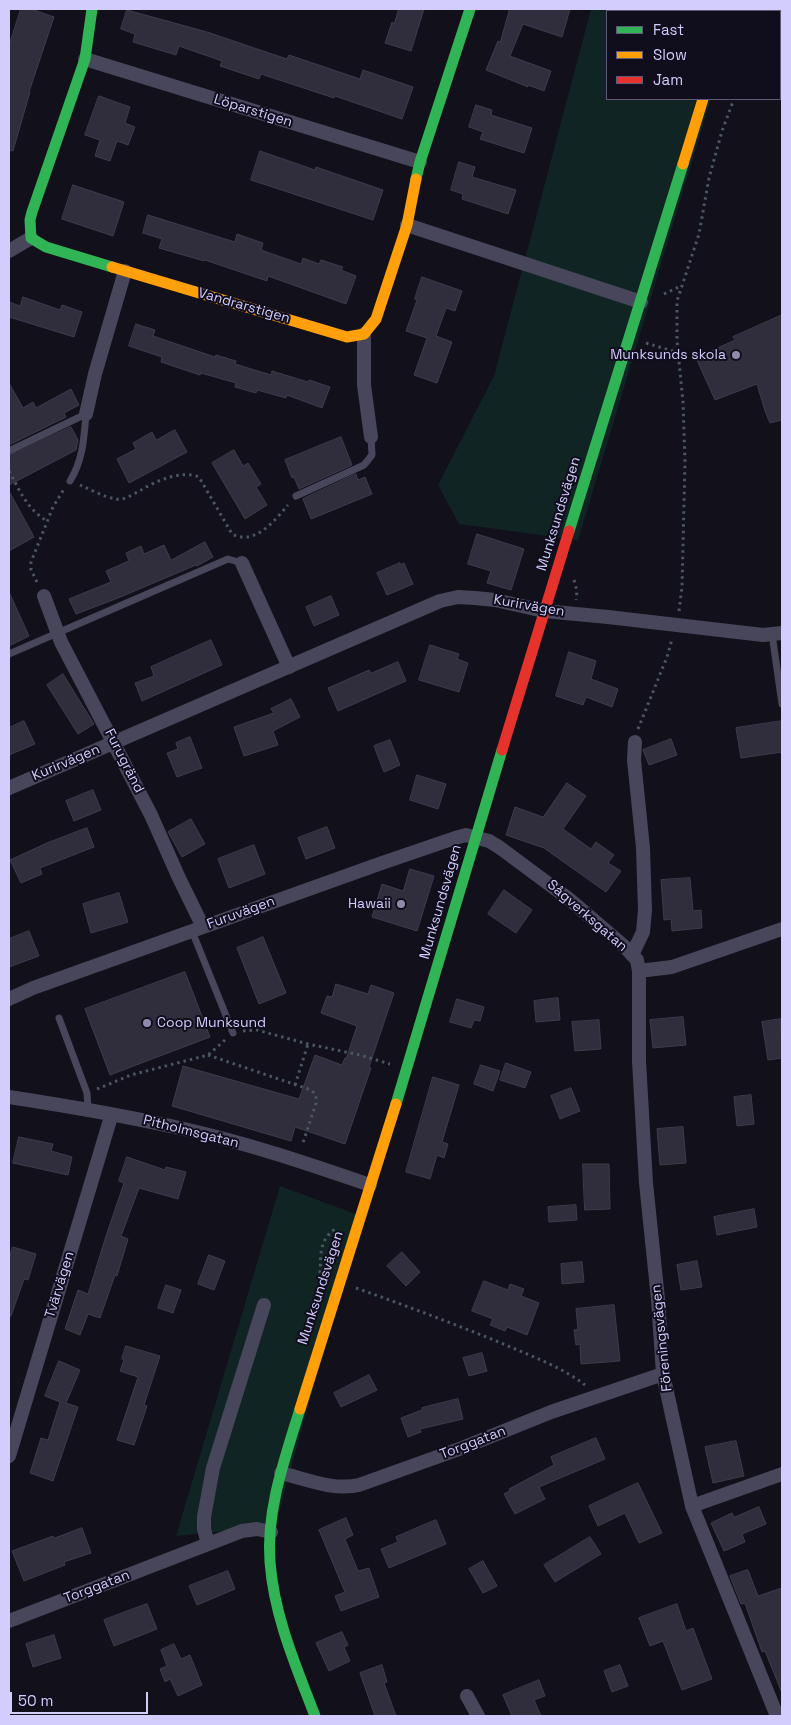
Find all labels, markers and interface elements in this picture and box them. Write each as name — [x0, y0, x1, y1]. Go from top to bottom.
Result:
legend — [606, 10, 781, 100]
text: Fast — [653, 20, 684, 39]
text: Slow — [653, 45, 687, 64]
text: Jam — [653, 70, 683, 89]
street label: Löparstigen — [212, 91, 294, 131]
street label: Vandrarstigen — [196, 285, 292, 327]
place label: Munksunds skola — [610, 347, 726, 363]
marker: Munksunds skola — [730, 349, 742, 361]
street label: Munksundsvägen — [534, 455, 584, 573]
street label: Kurirvägen — [492, 591, 566, 621]
street label: Furugränd — [101, 726, 147, 796]
street label: Kurirvägen — [30, 741, 102, 785]
street label: Munksundsvägen — [417, 843, 465, 961]
street label: Sågverksgatan — [544, 877, 630, 955]
street label: Furuvägen — [205, 893, 277, 933]
place label: Hawaii — [348, 896, 391, 912]
marker: Hawaii — [395, 898, 407, 910]
place label: Coop Munksund — [157, 1015, 266, 1031]
marker: Coop Munksund — [141, 1017, 153, 1029]
street label: Pitholmsgatan — [141, 1112, 241, 1152]
street label: Munksundsvägen — [295, 1229, 347, 1347]
street label: Tvärvägen — [42, 1250, 78, 1320]
street label: Föreningsvägen — [648, 1284, 676, 1392]
street label: Torggatan — [438, 1423, 508, 1463]
street label: Torggatan — [62, 1567, 132, 1607]
scale bar — [12, 1682, 150, 1714]
text: 50 m — [18, 1691, 53, 1710]

